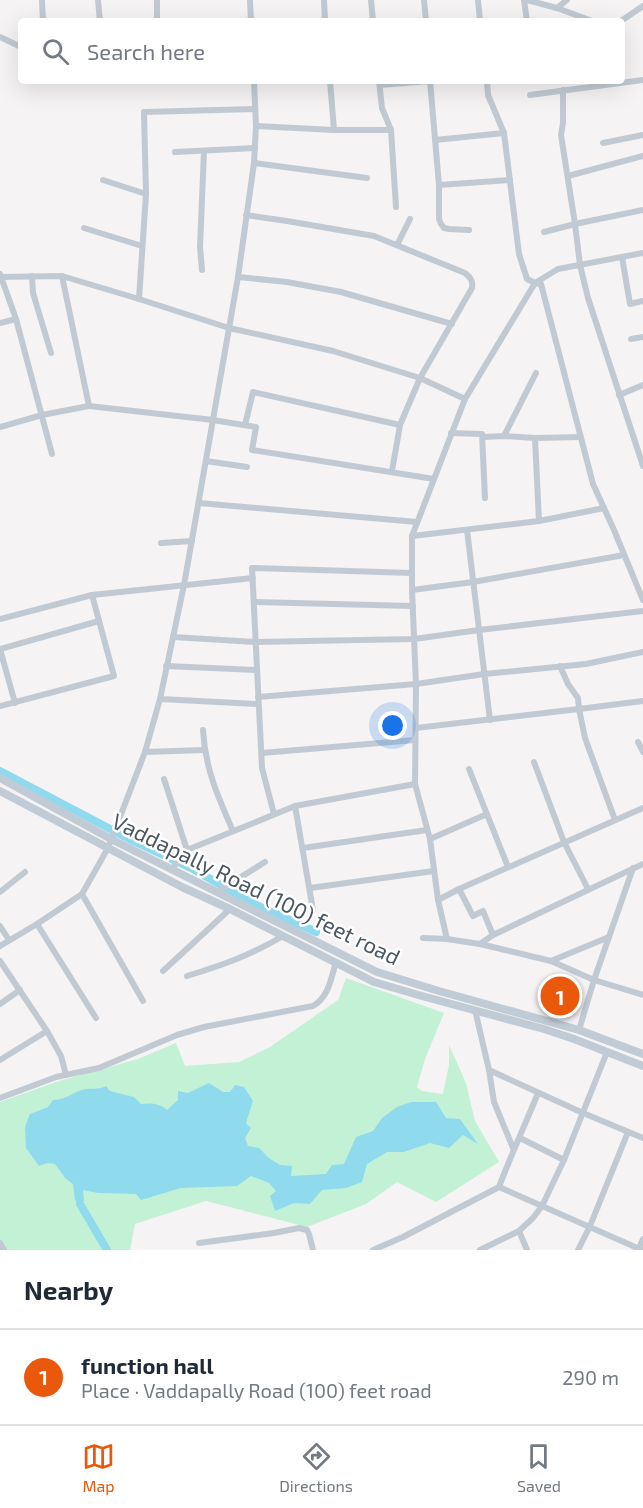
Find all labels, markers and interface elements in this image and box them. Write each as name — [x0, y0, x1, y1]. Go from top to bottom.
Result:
search box — [18, 18, 625, 84]
icon: search — [39, 35, 72, 68]
text: Search here — [87, 38, 205, 64]
your location — [378, 711, 407, 740]
street label: Vaddapally Road (100) feet road — [108, 807, 405, 969]
pin: 1 — [540, 974, 580, 1018]
text: Nearby — [24, 1274, 113, 1305]
text: function hall — [81, 1352, 214, 1378]
text: 1 — [39, 1365, 48, 1389]
text: 290 m — [562, 1365, 619, 1389]
text: Place · Vaddapally Road (100) feet road — [81, 1378, 432, 1402]
tab: Map — [82, 1440, 115, 1495]
tab: Directions — [279, 1440, 353, 1495]
tab: Saved — [517, 1440, 561, 1495]

